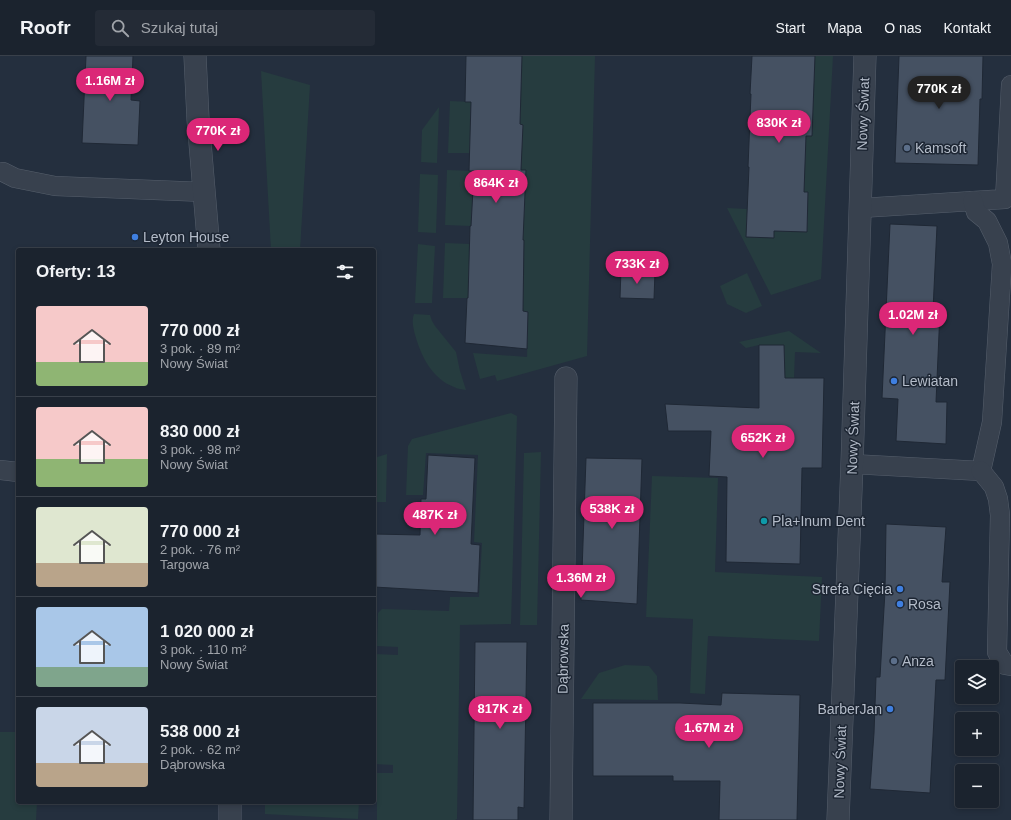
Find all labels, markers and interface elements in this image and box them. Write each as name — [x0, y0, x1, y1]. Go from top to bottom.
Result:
search box — [95, 10, 375, 46]
text: Roofr — [20, 17, 71, 38]
icon: search — [109, 17, 131, 39]
text: Szukaj tutaj — [141, 19, 218, 36]
text: Start — [776, 20, 805, 36]
text: Mapa — [827, 20, 862, 36]
text: O nas — [884, 20, 922, 36]
text: Kontakt — [944, 20, 991, 36]
pin: 1.16M zł — [69, 68, 151, 102]
text: 1.16M zł — [85, 73, 135, 88]
pin: 770K zł — [902, 76, 976, 110]
street label: Nowy Świat — [853, 77, 872, 151]
text: 770K zł — [917, 81, 961, 96]
pin: 830K zł — [742, 110, 816, 144]
text: 830K zł — [757, 115, 801, 130]
pin: 770K zł — [181, 118, 255, 152]
text: 770K zł — [196, 123, 240, 138]
place label: Kamsoft — [915, 140, 966, 156]
marker: Kamsoft — [902, 143, 912, 153]
pin: 864K zł — [459, 170, 533, 204]
text: 864K zł — [474, 175, 518, 190]
place label: Leyton House — [143, 229, 230, 245]
marker: Leyton House — [130, 232, 140, 242]
pin: 733K zł — [600, 251, 674, 285]
text: 733K zł — [615, 256, 659, 271]
icon: filters — [334, 261, 356, 283]
text: Oferty: 13 — [36, 262, 115, 281]
pin: 1.02M zł — [872, 302, 954, 336]
text: 1.02M zł — [888, 307, 938, 322]
text: 770 000 zł — [160, 321, 239, 340]
icon: home — [68, 322, 116, 370]
text: 3 pok. · 89 m² — [160, 341, 240, 356]
text: Nowy Świat — [160, 356, 228, 371]
place label: Lewiatan — [902, 373, 958, 389]
marker: Lewiatan — [889, 376, 899, 386]
street label: Nowy Świat — [843, 401, 862, 475]
text: 830 000 zł — [160, 422, 239, 441]
icon: home — [68, 423, 116, 471]
pin: 652K zł — [726, 425, 800, 459]
text: 652K zł — [741, 430, 785, 445]
text: 3 pok. · 98 m² — [160, 442, 240, 457]
text: Nowy Świat — [160, 457, 228, 472]
pin: 538K zł — [575, 496, 649, 530]
text: 538K zł — [590, 501, 634, 516]
pin: 487K zł — [398, 502, 472, 536]
text: 487K zł — [413, 507, 457, 522]
place label: Pla+Inum Dent — [772, 513, 865, 529]
marker: Pla+Inum Dent — [759, 516, 769, 526]
text: 770 000 zł — [160, 522, 239, 541]
icon: home — [68, 523, 116, 571]
text: 2 pok. · 76 m² — [160, 542, 240, 557]
text: Targowa — [160, 557, 209, 572]
pin: 1.36M zł — [540, 565, 622, 599]
text: 1.36M zł — [556, 570, 606, 585]
place label: Strefa Cięcia — [812, 581, 892, 597]
marker: Strefa Cięcia — [895, 584, 905, 594]
place label: Rosa — [908, 596, 941, 612]
marker: Rosa — [895, 599, 905, 609]
text: 1 020 000 zł — [160, 622, 254, 641]
icon: home — [68, 623, 116, 671]
street label: Dąbrowska — [554, 624, 572, 694]
text: 3 pok. · 110 m² — [160, 642, 246, 657]
place label: Anza — [902, 653, 934, 669]
marker: Anza — [889, 656, 899, 666]
text: Nowy Świat — [160, 657, 228, 672]
map controls — [955, 660, 999, 808]
button: layers — [955, 660, 999, 704]
pin: 817K zł — [463, 696, 537, 730]
text: 817K zł — [478, 701, 522, 716]
place label: BarberJan — [817, 701, 882, 717]
marker: BarberJan — [885, 704, 895, 714]
button: + — [955, 712, 999, 756]
pin: 1.67M zł — [668, 715, 750, 749]
text: 1.67M zł — [684, 720, 734, 735]
text: 538 000 zł — [160, 722, 239, 741]
icon: home — [68, 723, 116, 771]
street label: Nowy Świat — [830, 725, 849, 799]
text: 2 pok. · 62 m² — [160, 742, 240, 757]
text: Dąbrowska — [160, 757, 225, 772]
button: − — [955, 764, 999, 808]

